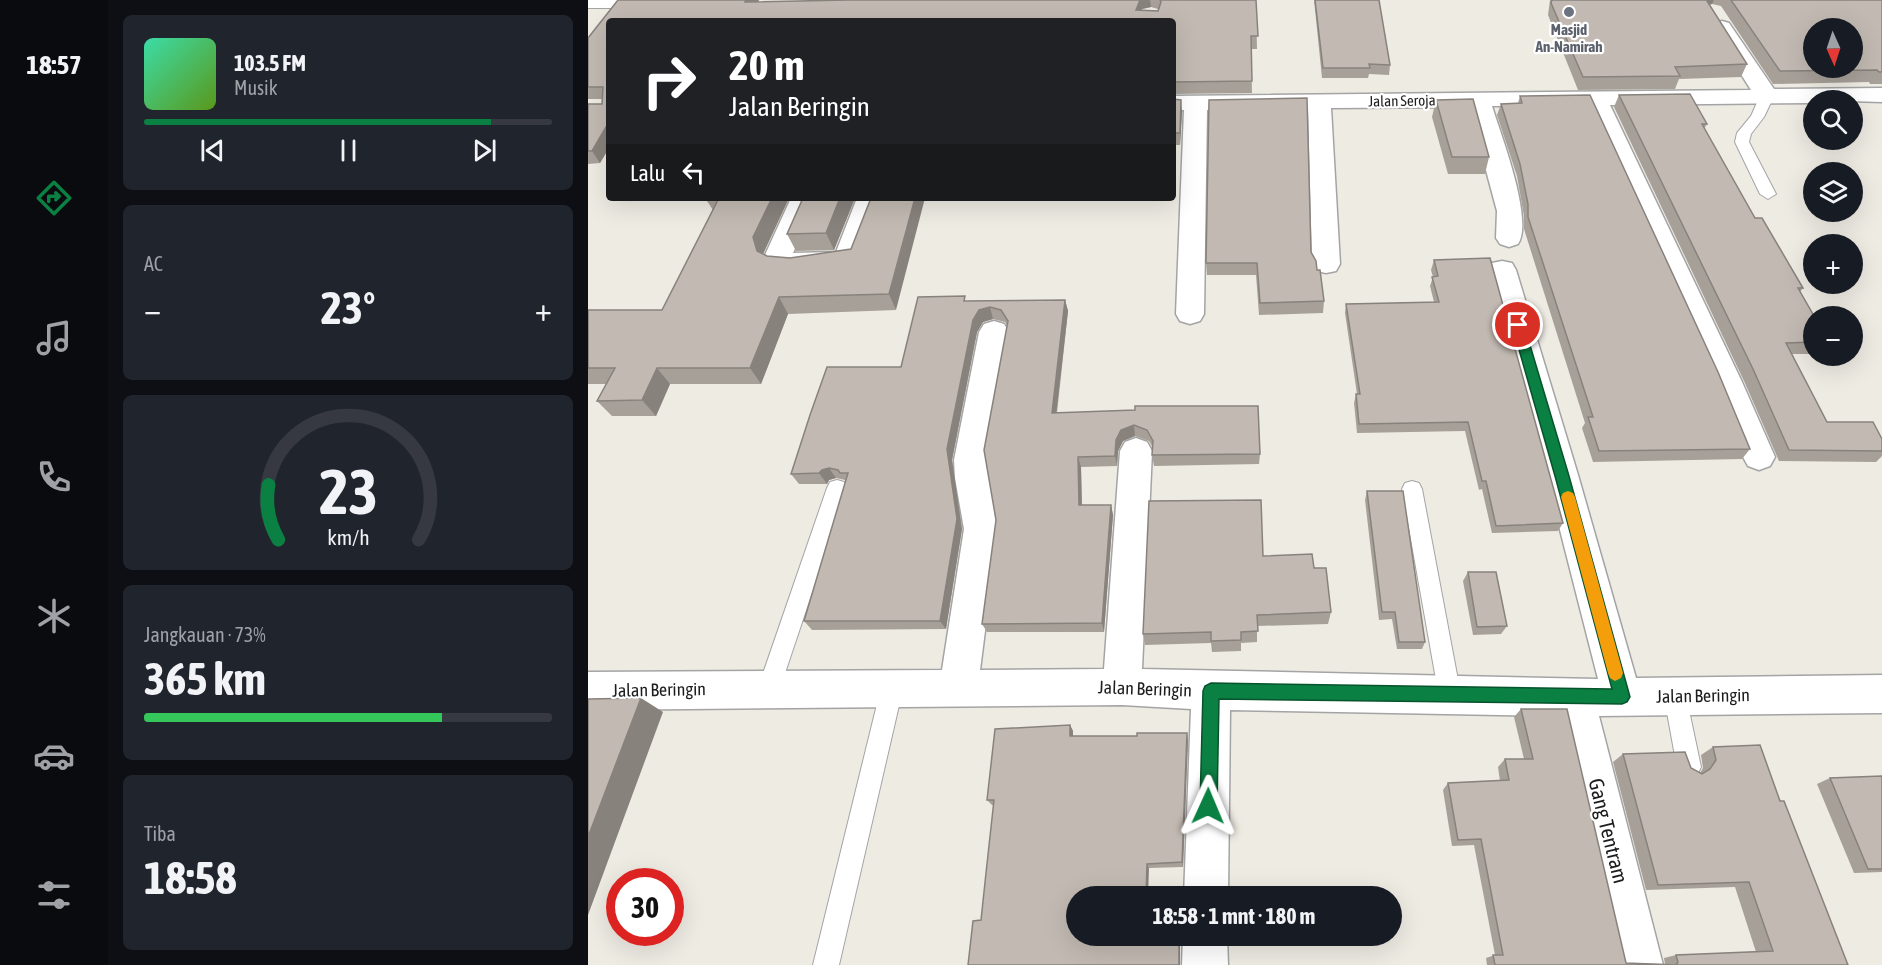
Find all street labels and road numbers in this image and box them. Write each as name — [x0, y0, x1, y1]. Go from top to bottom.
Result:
street label: Jalan Seroja — [1368, 91, 1436, 110]
street label: Jalan Beringin — [1098, 676, 1192, 701]
street label: Jalan Beringin — [612, 678, 706, 701]
street label: Jalan Beringin — [1656, 684, 1750, 707]
street label: Gang Tentram — [1584, 776, 1634, 886]

